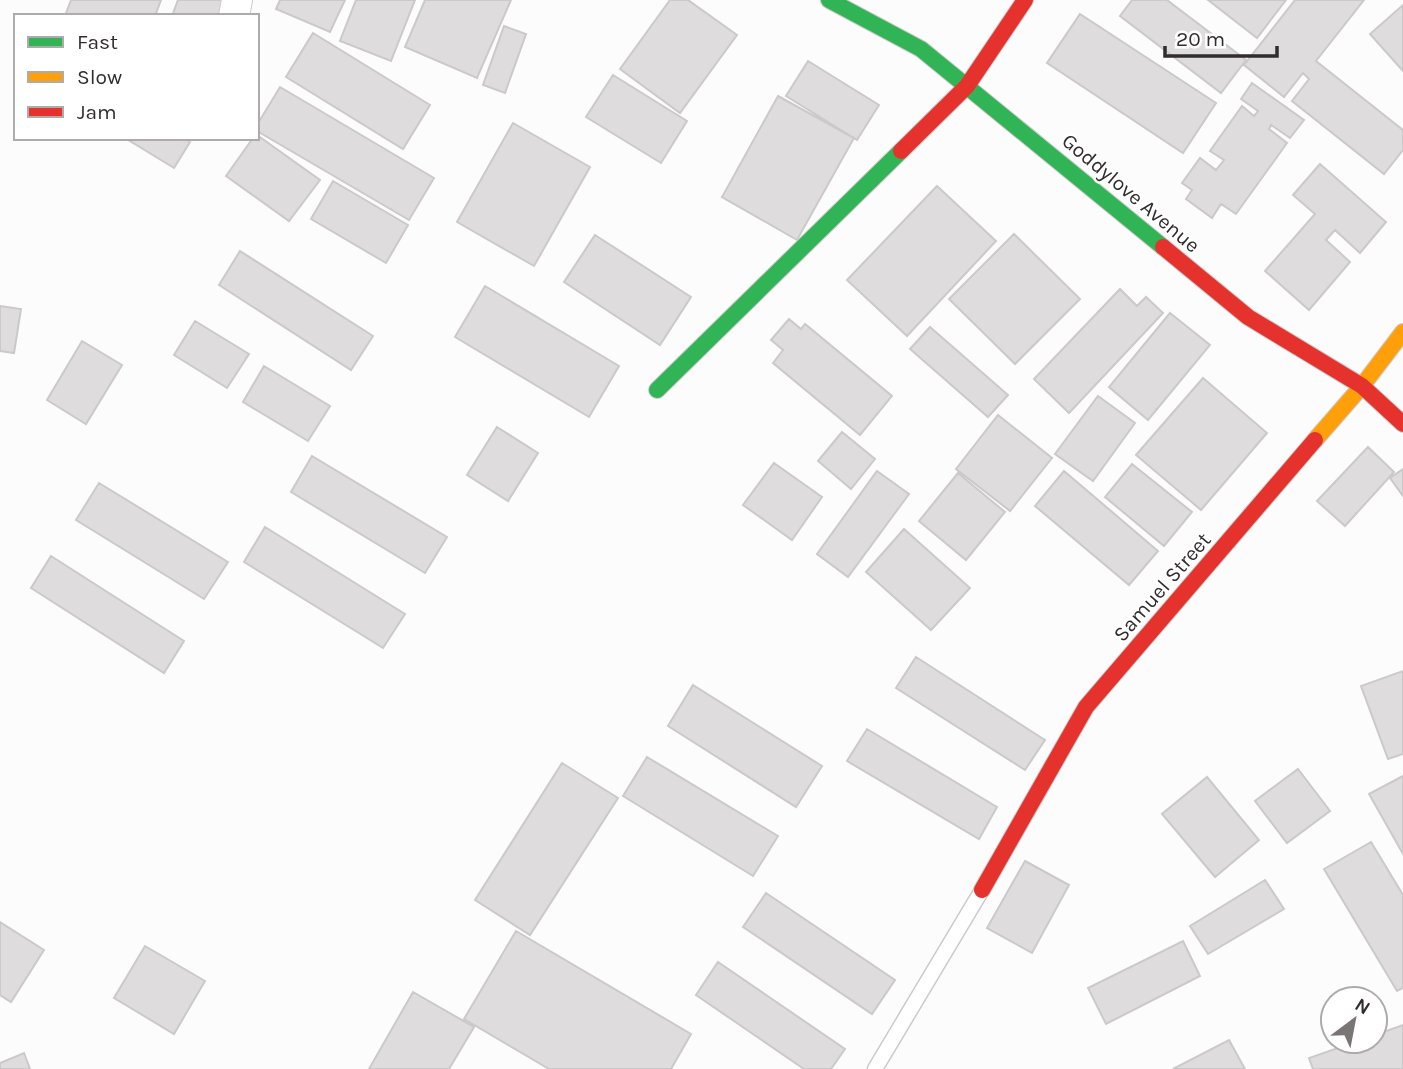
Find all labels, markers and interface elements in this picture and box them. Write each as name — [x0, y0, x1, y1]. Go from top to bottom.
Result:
legend — [14, 14, 259, 140]
scale bar — [1165, 14, 1277, 58]
text: 20 m — [1176, 27, 1225, 51]
text: Fast — [77, 30, 118, 54]
text: Slow — [77, 65, 122, 89]
text: Jam — [77, 100, 117, 124]
street label: Goddylove Avenue — [1057, 128, 1205, 258]
street label: Samuel Street — [1108, 528, 1216, 646]
north arrow — [1319, 985, 1389, 1055]
text: N — [1351, 993, 1374, 1019]

